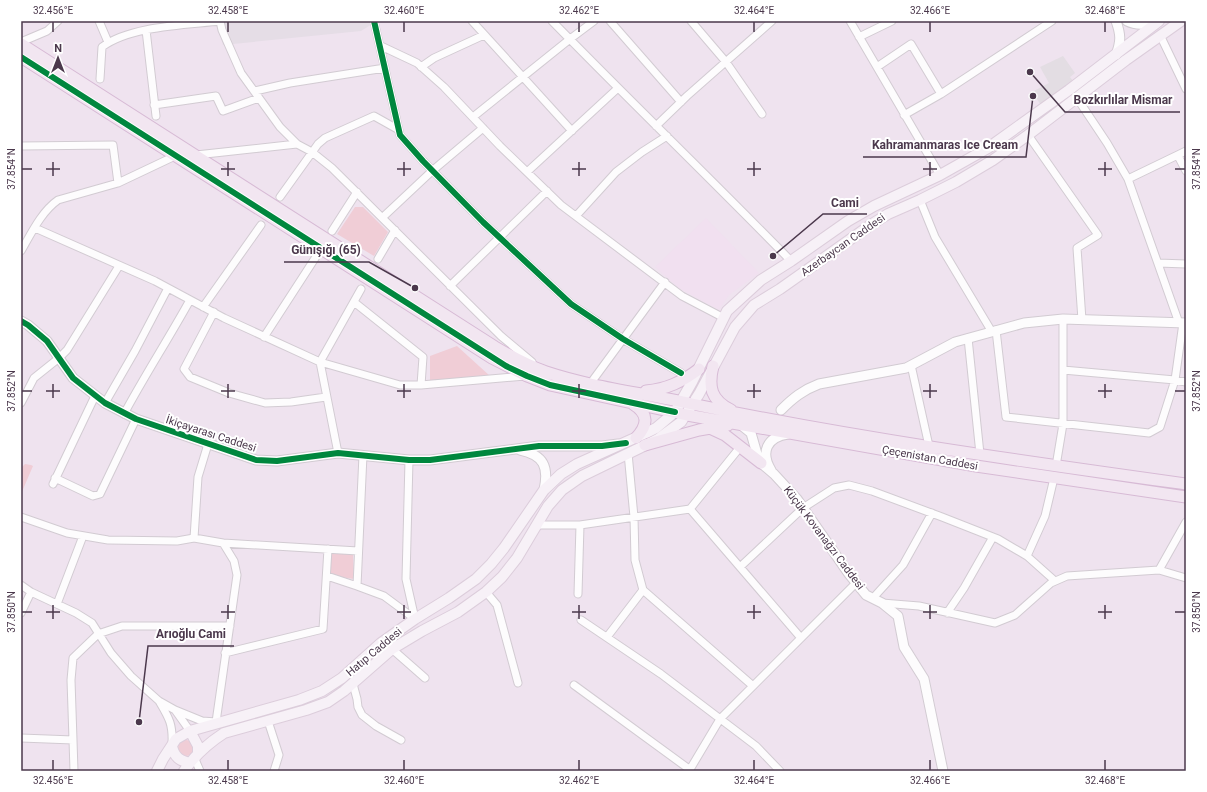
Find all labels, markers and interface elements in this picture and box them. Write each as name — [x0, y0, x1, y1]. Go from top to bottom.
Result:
text: 32.456°E — [33, 5, 73, 16]
text: 32.458°E — [208, 5, 248, 16]
text: 32.460°E — [384, 5, 424, 16]
text: 32.462°E — [559, 5, 599, 16]
text: 32.464°E — [734, 5, 774, 16]
text: 32.466°E — [910, 5, 950, 16]
text: 32.468°E — [1085, 5, 1125, 16]
north arrow — [38, 38, 78, 78]
text: N — [54, 42, 62, 55]
callout: Bozkırlılar Mismar — [1065, 88, 1180, 112]
text: Bozkırlılar Mismar — [1073, 93, 1173, 107]
callout: Kahramanmaras Ice Cream — [863, 133, 1026, 157]
text: Kahramanmaras Ice Cream — [872, 138, 1018, 152]
text: 37.854°N — [6, 148, 17, 190]
text: 37.854°N — [1191, 148, 1202, 190]
callout: Cami — [823, 190, 867, 214]
text: Cami — [831, 196, 859, 210]
street label: Azerbaycan Caddesi — [798, 211, 888, 279]
callout: Günışığı (65) — [284, 238, 369, 262]
text: Günışığı (65) — [291, 243, 361, 257]
text: 37.852°N — [6, 370, 17, 412]
text: 37.852°N — [1191, 370, 1202, 412]
street label: İkiçayarası Caddesi — [164, 413, 258, 455]
street label: Çeçenistan Caddesi — [881, 443, 979, 473]
street label: Küçük Kovanağzı Caddesi — [781, 484, 867, 592]
text: 37.850°N — [6, 591, 17, 633]
text: 37.850°N — [1191, 591, 1202, 633]
callout: Arıoğlu Cami — [148, 622, 234, 646]
street label: Hatıp Caddesi — [343, 625, 405, 679]
text: Arıoğlu Cami — [156, 627, 226, 641]
text: 32.456°E — [33, 775, 73, 786]
text: 32.458°E — [208, 775, 248, 786]
text: 32.460°E — [384, 775, 424, 786]
text: 32.462°E — [559, 775, 599, 786]
text: 32.464°E — [734, 775, 774, 786]
text: 32.466°E — [910, 775, 950, 786]
text: 32.468°E — [1085, 775, 1125, 786]

